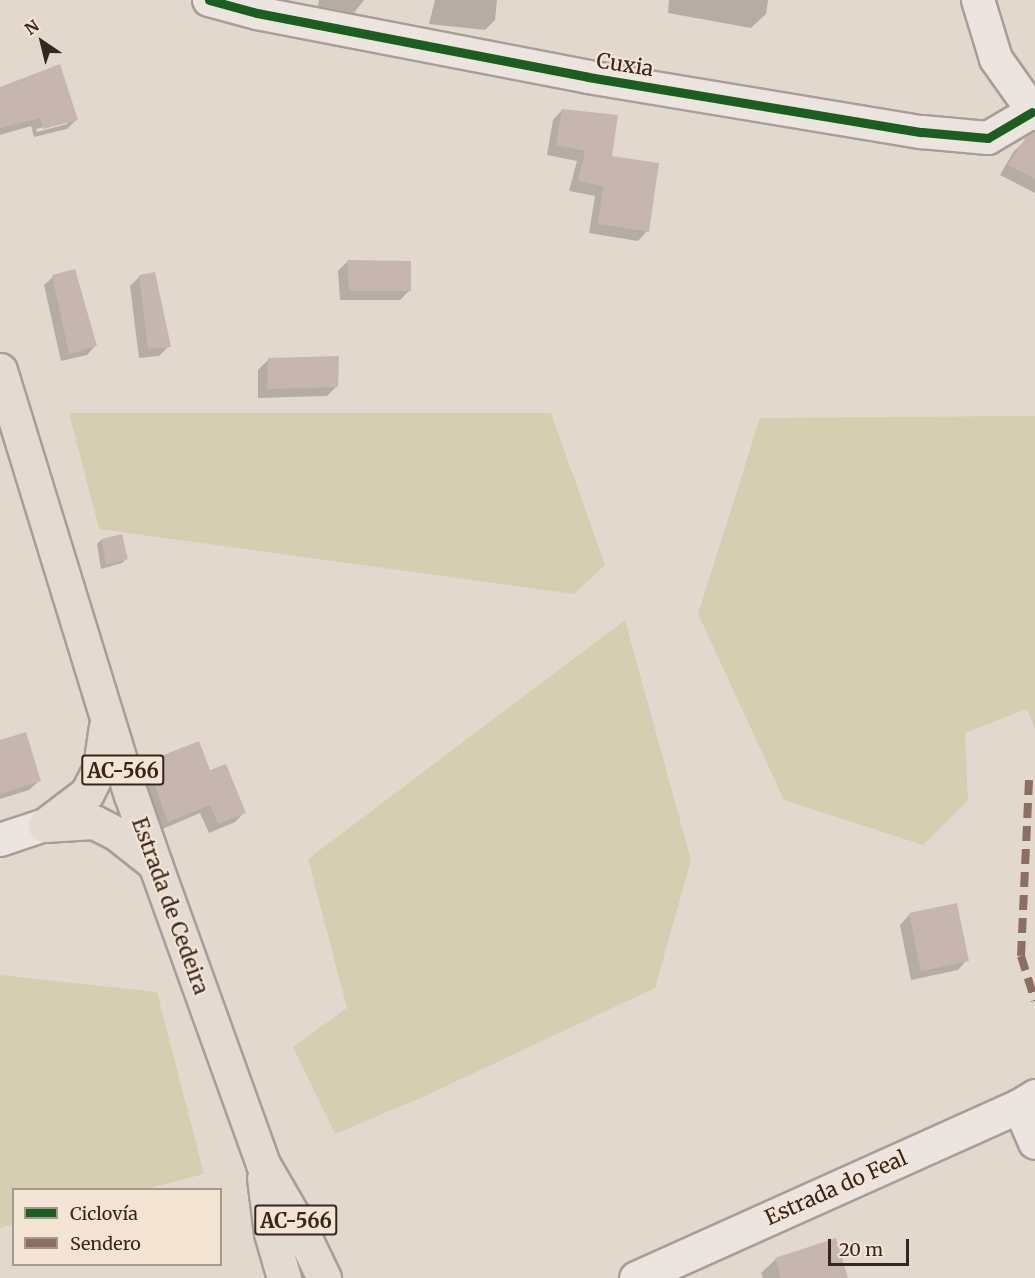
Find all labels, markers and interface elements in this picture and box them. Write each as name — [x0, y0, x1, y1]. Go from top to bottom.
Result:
north arrow — [12, 12, 72, 72]
text: N — [21, 15, 43, 39]
street label: Cuxia — [595, 48, 655, 82]
road number: AC-566 — [81, 753, 165, 787]
street label: Estrada de Cedeira — [126, 814, 214, 998]
street label: Estrada do Feal — [761, 1145, 911, 1231]
legend — [12, 1188, 222, 1266]
text: Ciclovía — [70, 1202, 138, 1225]
road number: AC-566 — [254, 1203, 338, 1237]
scale bar — [831, 1227, 912, 1265]
text: Sendero — [70, 1232, 141, 1255]
text: 20 m — [839, 1238, 883, 1261]

